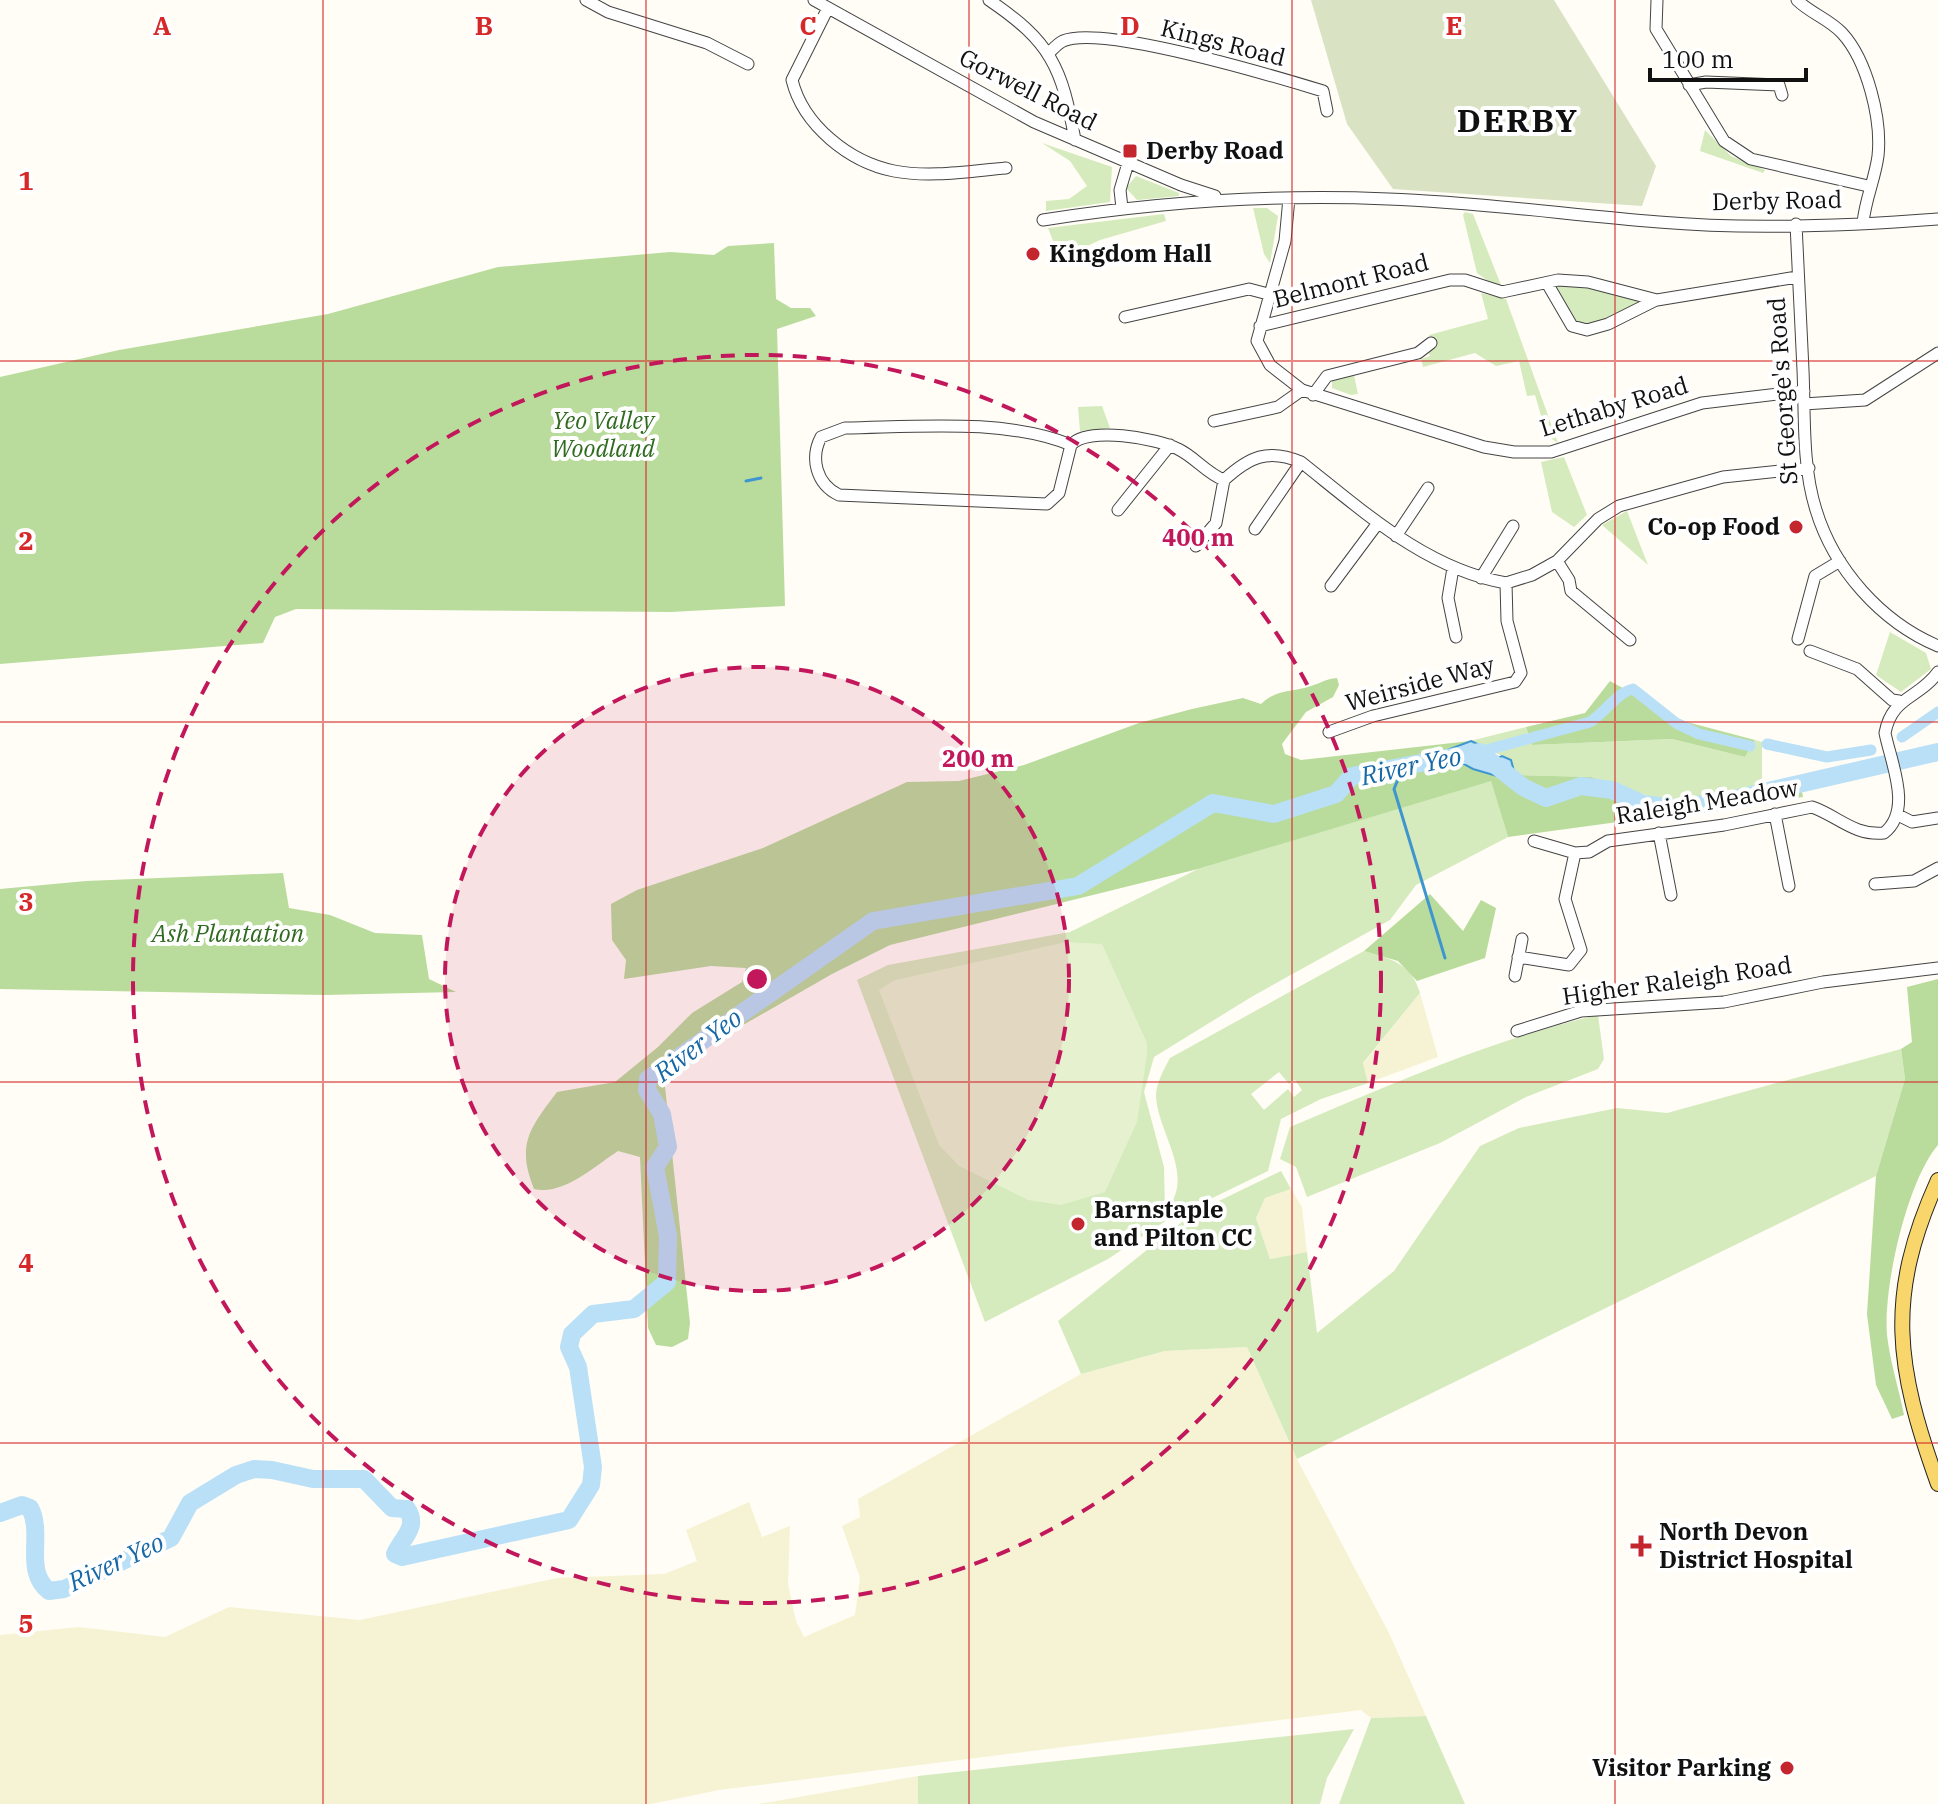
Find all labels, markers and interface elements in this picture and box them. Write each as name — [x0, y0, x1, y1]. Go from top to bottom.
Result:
text: A — [153, 8, 171, 42]
text: B — [475, 8, 493, 42]
text: C — [799, 8, 817, 42]
text: D — [1120, 8, 1140, 42]
text: E — [1445, 8, 1463, 42]
street label: Kings Road — [1158, 11, 1289, 73]
scale bar — [1650, 32, 1806, 82]
street label: Gorwell Road — [954, 41, 1103, 138]
text: 100 m — [1662, 43, 1734, 75]
district label: DERBY — [1457, 99, 1579, 141]
place label: Derby Road — [1146, 134, 1284, 166]
marker: Derby Road — [1121, 142, 1139, 160]
text: 1 — [18, 163, 34, 197]
street label: Derby Road — [1712, 183, 1842, 217]
place label: Kingdom Hall — [1049, 237, 1212, 269]
marker: Kingdom Hall — [1024, 245, 1042, 263]
street label: Belmont Road — [1270, 245, 1432, 315]
street label: St George's Road — [1759, 296, 1805, 486]
street label: Lethaby Road — [1536, 368, 1692, 444]
park label: Yeo Valley Woodland — [551, 404, 656, 464]
place label: Co-op Food — [1647, 510, 1780, 542]
marker: Co-op Food — [1787, 518, 1805, 536]
text: 400 m — [1162, 521, 1234, 553]
text: 2 — [18, 523, 34, 557]
street label: Weirside Way — [1342, 648, 1498, 718]
water label: River Yeo — [1356, 738, 1464, 792]
text: 200 m — [942, 742, 1014, 774]
street label: Raleigh Meadow — [1613, 771, 1801, 831]
text: 3 — [18, 884, 34, 918]
park label: Ash Plantation — [150, 917, 305, 949]
street label: Higher Raleigh Road — [1560, 948, 1794, 1012]
centre of rings — [743, 965, 771, 993]
water label: River Yeo — [646, 1000, 748, 1089]
place label: Barnstaple and Pilton CC — [1094, 1193, 1253, 1253]
marker: Barnstaple and Pilton CC — [1069, 1215, 1087, 1233]
text: 4 — [18, 1245, 34, 1279]
place label: North Devon District Hospital — [1659, 1515, 1853, 1575]
water label: River Yeo — [61, 1524, 169, 1598]
marker: North Devon District Hospital — [1630, 1535, 1652, 1557]
text: 5 — [18, 1606, 34, 1640]
place label: Visitor Parking — [1592, 1751, 1771, 1783]
marker: Visitor Parking — [1778, 1759, 1796, 1777]

